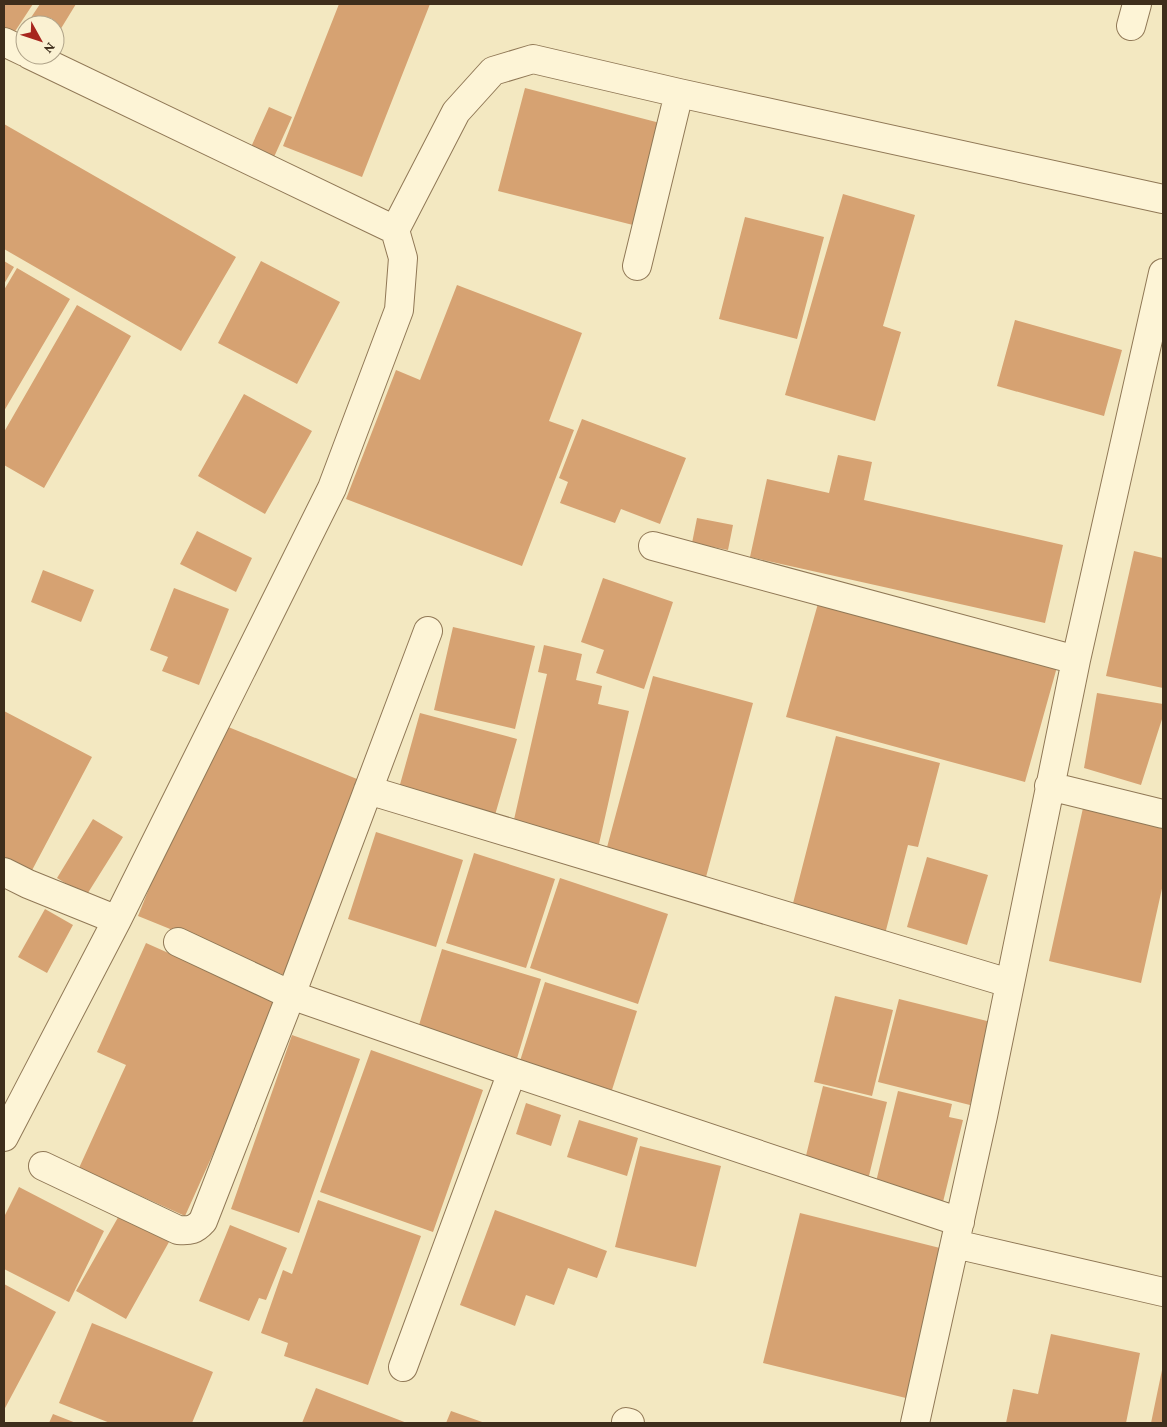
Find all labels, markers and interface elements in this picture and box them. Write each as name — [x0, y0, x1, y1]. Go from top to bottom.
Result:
north arrow — [15, 15, 65, 65]
text: N — [40, 40, 59, 58]

